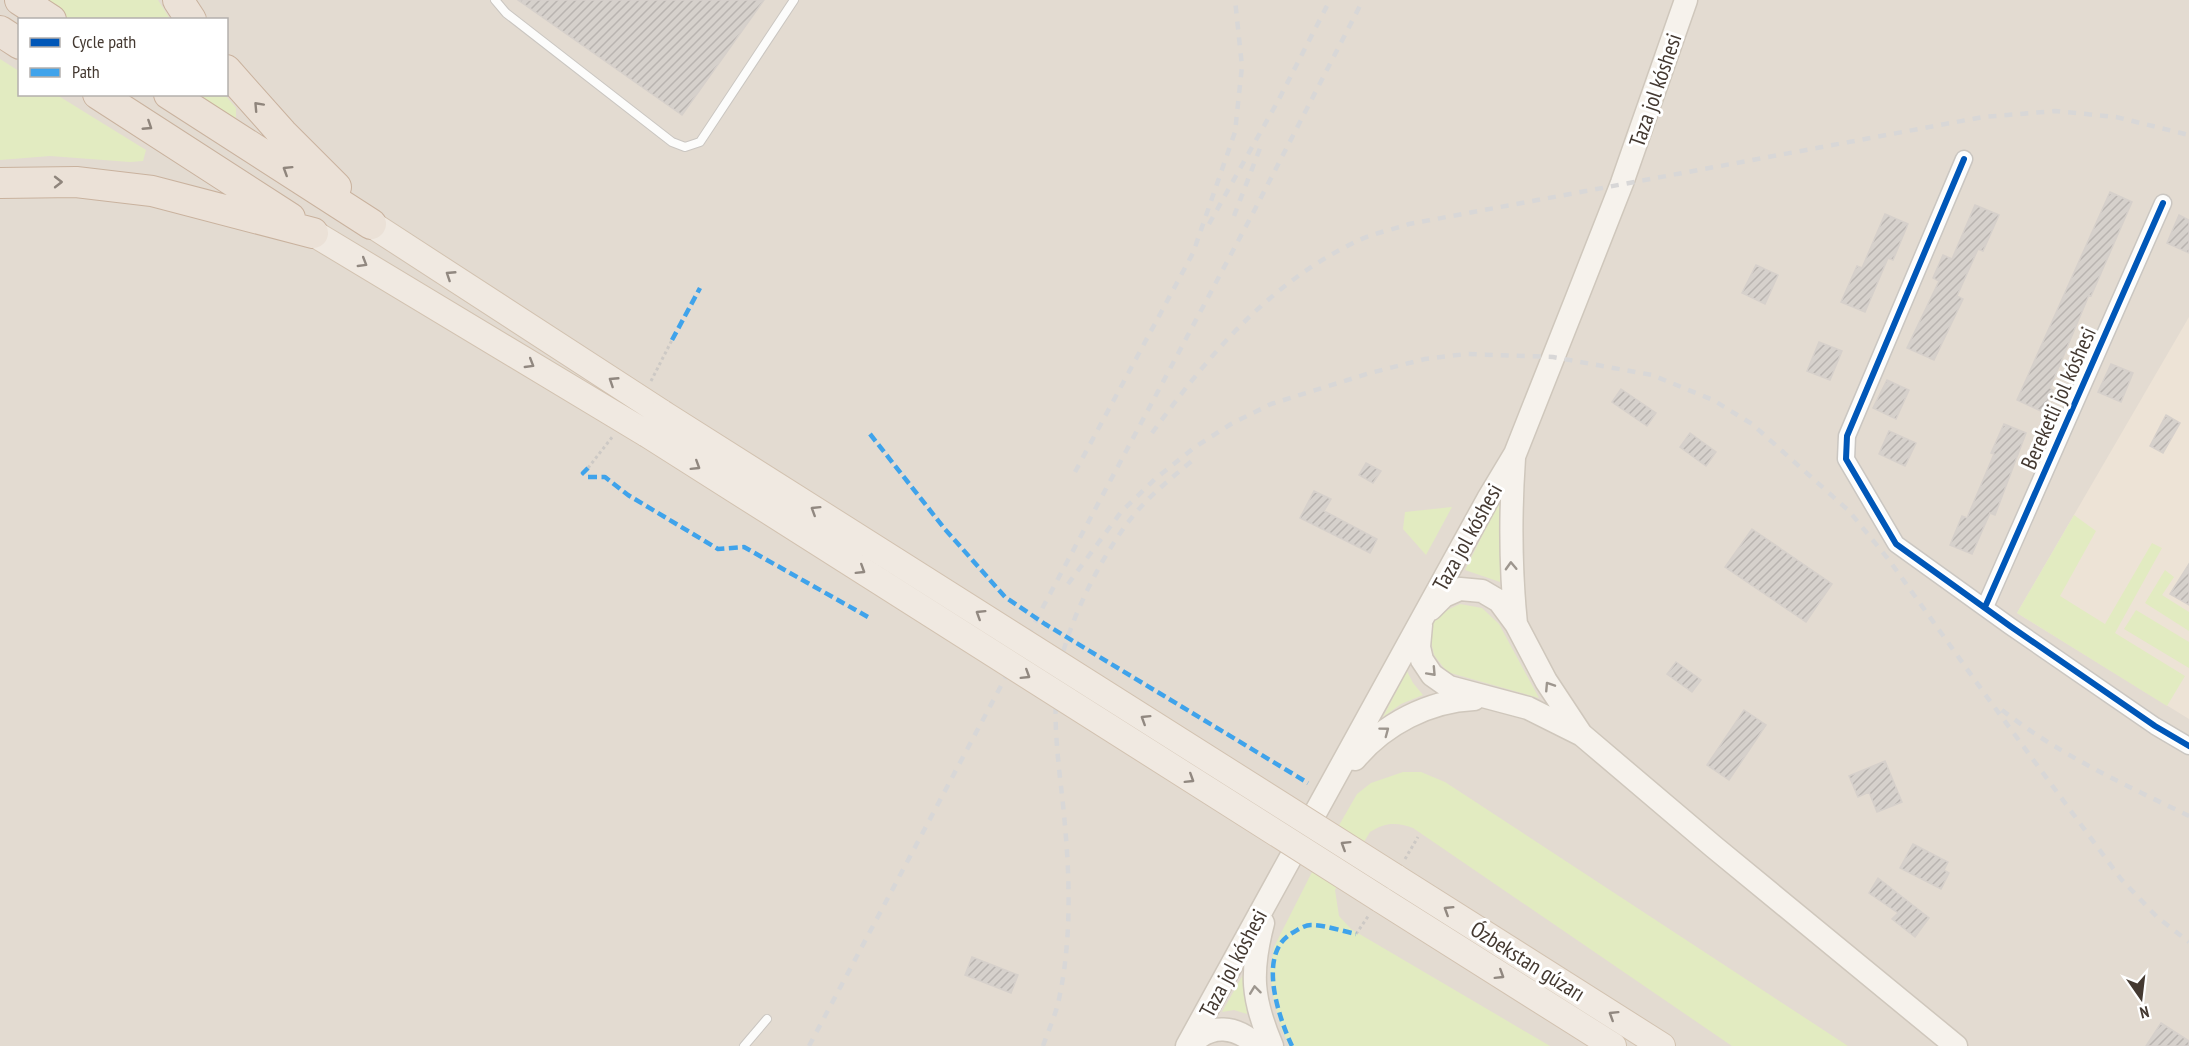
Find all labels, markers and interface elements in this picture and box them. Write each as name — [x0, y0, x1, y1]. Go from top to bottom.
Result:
legend — [18, 18, 228, 96]
street label: Taza jol kóshesi — [1622, 29, 1688, 151]
text: Cycle path — [72, 30, 136, 53]
text: Path — [72, 60, 100, 83]
one-way arrow — [254, 102, 265, 113]
one-way arrow — [141, 119, 152, 130]
one-way arrow — [282, 166, 293, 177]
one-way arrow — [54, 176, 63, 188]
one-way arrow — [357, 255, 367, 267]
one-way arrow — [446, 270, 456, 282]
street label: Bereketli jol kóshesi — [2014, 322, 2102, 474]
one-way arrow — [524, 356, 534, 368]
one-way arrow — [609, 377, 620, 388]
one-way arrow — [690, 458, 700, 470]
street label: Taza jol kóshesi — [1426, 478, 1508, 596]
one-way arrow — [811, 506, 822, 517]
one-way arrow — [1505, 561, 1517, 570]
one-way arrow — [855, 563, 865, 575]
one-way arrow — [976, 610, 986, 622]
one-way arrow — [1425, 666, 1436, 676]
one-way arrow — [1019, 667, 1030, 678]
one-way arrow — [1545, 682, 1557, 692]
one-way arrow — [1141, 714, 1151, 726]
one-way arrow — [1379, 727, 1390, 738]
one-way arrow — [1184, 772, 1194, 784]
one-way arrow — [1341, 841, 1351, 853]
street label: Taza jol kóshesi — [1193, 904, 1273, 1022]
one-way arrow — [1444, 906, 1454, 918]
street label: Ózbekstan gúzarı — [1465, 915, 1591, 1007]
one-way arrow — [1494, 968, 1504, 980]
north arrow — [2111, 968, 2171, 1028]
one-way arrow — [1250, 986, 1262, 995]
text: N — [2138, 1002, 2151, 1023]
one-way arrow — [1608, 1011, 1619, 1022]

